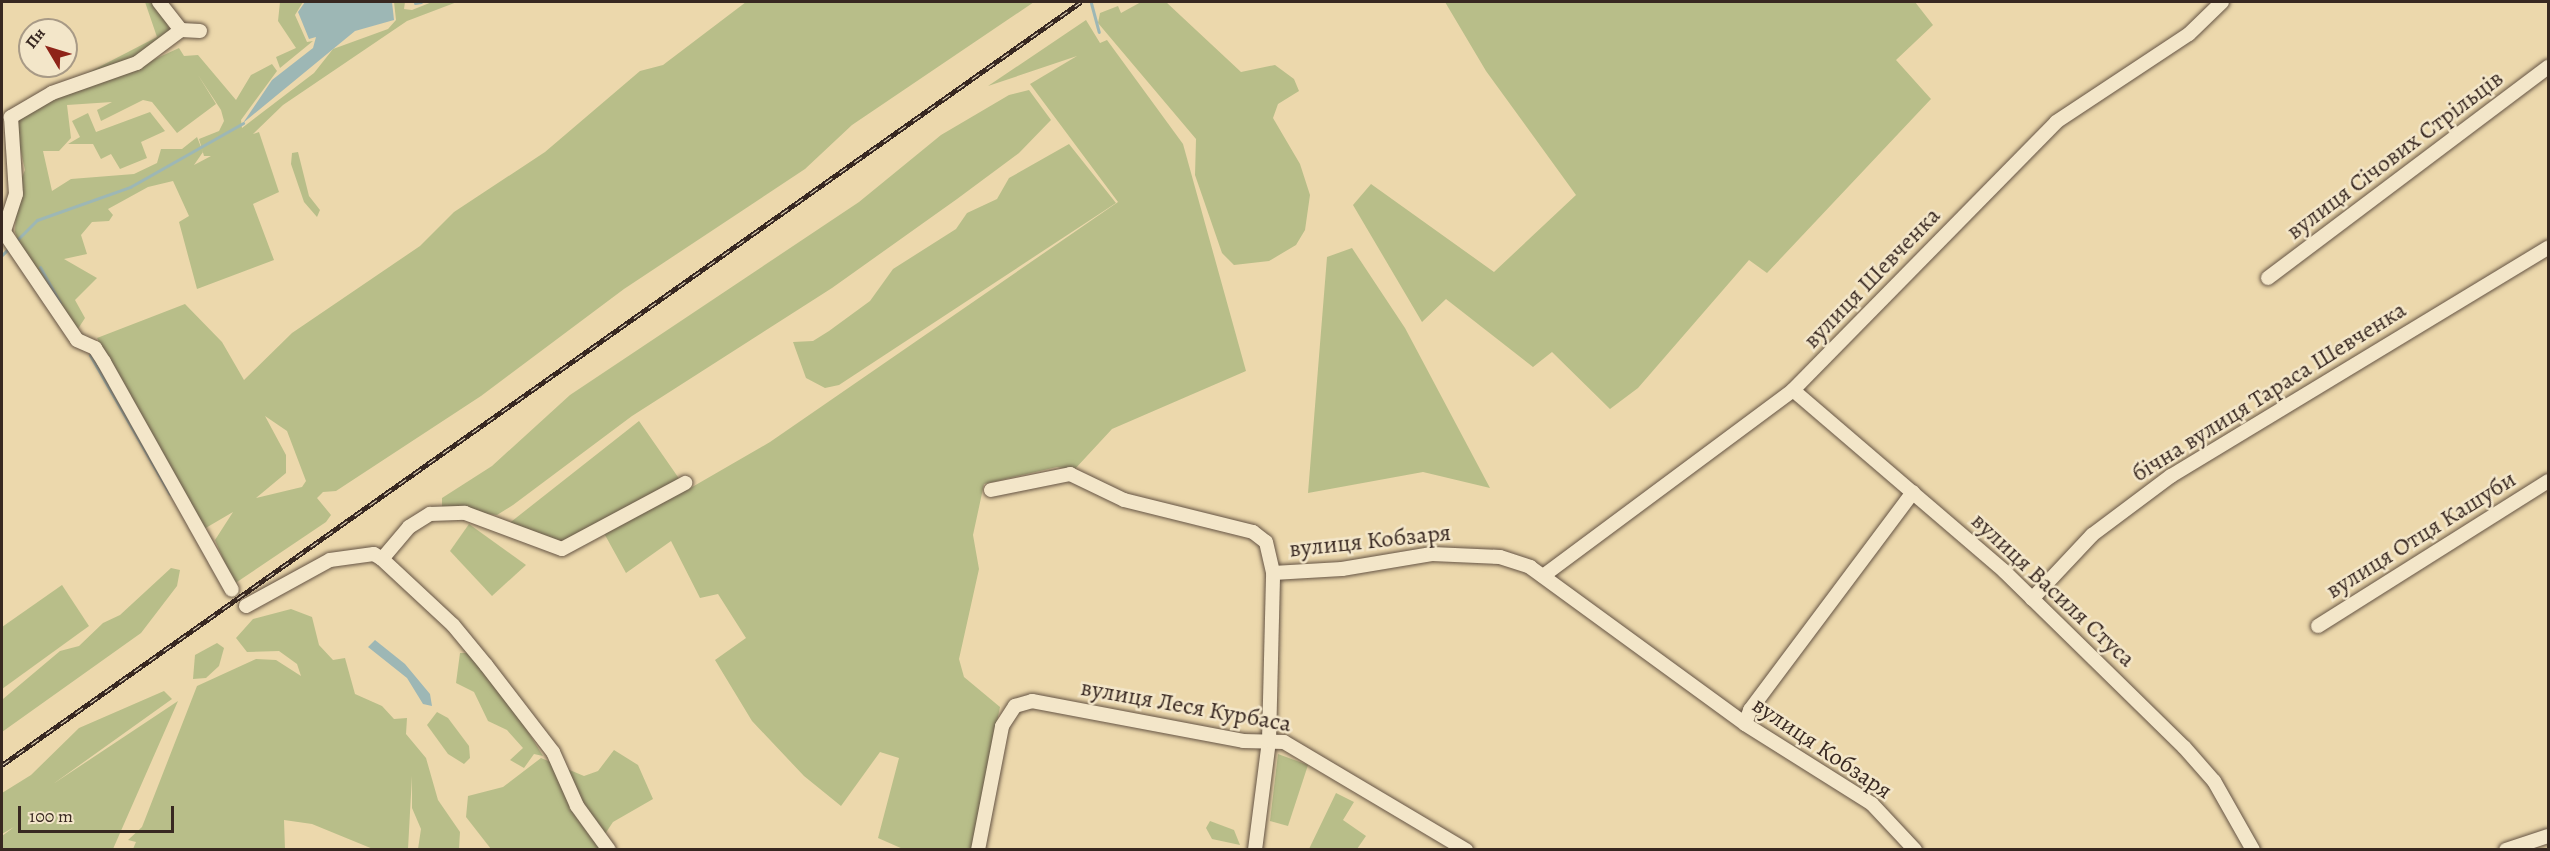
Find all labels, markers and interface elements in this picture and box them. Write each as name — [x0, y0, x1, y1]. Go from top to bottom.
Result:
north arrow — [18, 18, 78, 78]
text: Пн — [20, 23, 50, 53]
street label: вулиця Січових Стрільців — [2281, 64, 2509, 246]
street label: вулиця Шевченка — [1797, 202, 1947, 354]
street label: бічна вулиця Тараса Шевченка — [2126, 296, 2412, 488]
street label: вулиця Отця Кашуби — [2321, 465, 2521, 605]
street label: вулиця Василя Стуса — [1965, 507, 2141, 673]
street label: вулиця Кобзаря — [1288, 518, 1452, 564]
street label: вулиця Леся Курбаса — [1078, 673, 1294, 739]
street label: вулиця Кобзаря — [1747, 691, 1897, 805]
scale bar — [21, 794, 177, 832]
text: 100 m — [29, 804, 73, 828]

